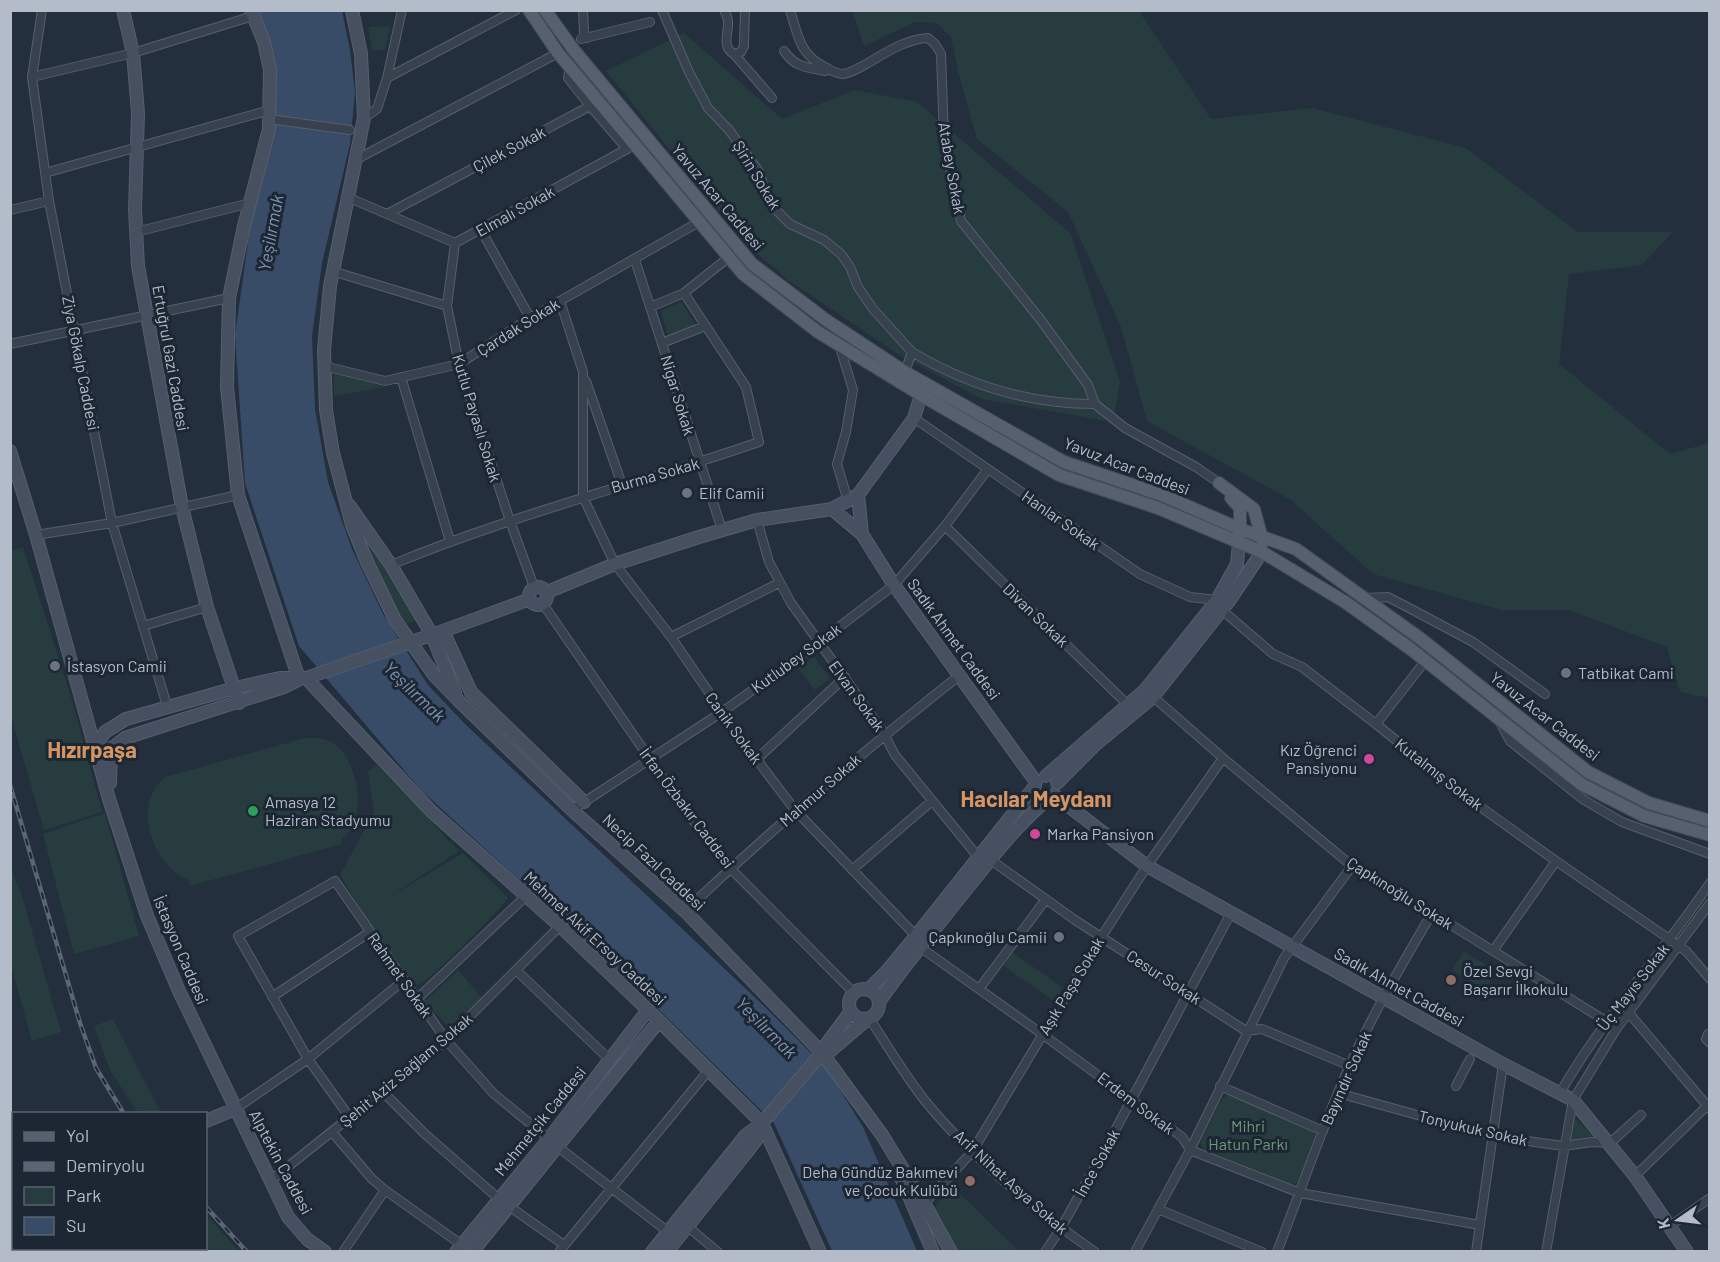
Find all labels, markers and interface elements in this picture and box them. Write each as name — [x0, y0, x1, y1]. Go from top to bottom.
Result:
street label: Atabey Sokak — [935, 120, 970, 215]
street label: Çilek Sokak — [469, 122, 548, 176]
street label: Şirin Sokak — [729, 137, 785, 213]
street label: Yavuz Acar Caddesi — [668, 139, 769, 254]
street label: Elmalı Sokak — [472, 181, 557, 240]
water label: Yeşilırmak — [252, 192, 288, 273]
street label: Ertuğrul Gazi Caddesi — [149, 284, 194, 432]
street label: Ziya Gökalp Caddesi — [59, 294, 104, 432]
street label: Çardak Sokak — [473, 294, 563, 359]
street label: Kutlu Payaslı Sokak — [449, 352, 506, 484]
street label: Nigar Sokak — [657, 352, 700, 437]
street label: Yavuz Acar Caddesi — [1062, 433, 1193, 498]
street label: Burma Sokak — [609, 453, 701, 496]
place label: Elif Camii — [699, 483, 765, 502]
marker: Elif Camii — [680, 486, 694, 500]
street label: Hanlar Sokak — [1019, 486, 1104, 553]
street label: Sadık Ahmet Caddesi — [904, 574, 1005, 703]
street label: Divan Sokak — [1000, 579, 1073, 650]
street label: Kutlubey Sokak — [747, 619, 844, 696]
place label: İstasyon Camii — [67, 656, 167, 675]
water label: Yeşilırmak — [379, 656, 450, 726]
street label: Elvan Sokak — [825, 657, 889, 735]
marker: İstasyon Camii — [48, 659, 62, 673]
place label: Tatbikat Cami — [1578, 663, 1674, 682]
marker: Tatbikat Cami — [1559, 666, 1573, 680]
street label: Yavuz Acar Caddesi — [1487, 667, 1604, 764]
street label: Canik Sokak — [702, 688, 767, 767]
street label: Kutalmış Sokak — [1392, 734, 1487, 814]
district label: Hızırpaşa — [47, 736, 137, 762]
place label: Kız Öğrenci Pansiyonu — [1280, 740, 1357, 777]
street label: İrfan Özbakır Caddesi — [636, 744, 739, 871]
street label: Mahmur Sokak — [775, 749, 864, 830]
marker: Kız Öğrenci Pansiyonu — [1362, 752, 1376, 766]
district label: Hacılar Meydanı — [960, 785, 1112, 811]
place label: Amasya 12 Haziran Stadyumu — [265, 792, 390, 829]
marker: Amasya 12 Haziran Stadyumu — [246, 804, 260, 818]
street label: Necip Fazıl Caddesi — [599, 809, 710, 914]
place label: Marka Pansiyon — [1047, 824, 1154, 843]
marker: Marka Pansiyon — [1028, 827, 1042, 841]
street label: Çapkınoğlu Sokak — [1344, 852, 1457, 933]
street label: Mehmet Akif Ersoy Caddesi — [520, 867, 670, 1008]
street label: İstasyon Caddesi — [150, 893, 213, 1007]
place label: Çapkınoğlu Camii — [929, 927, 1047, 946]
street label: Rahmet Sokak — [364, 929, 437, 1021]
marker: Çapkınoğlu Camii — [1052, 930, 1066, 944]
street label: Aşık Paşa Sokak — [1034, 933, 1107, 1038]
street label: Üç Mayıs Sokak — [1593, 939, 1672, 1034]
street label: Sadık Ahmet Caddesi — [1331, 943, 1467, 1030]
street label: Cesur Sokak — [1123, 945, 1205, 1008]
place label: Özel Sevgi Başarır İlkokulu — [1463, 961, 1568, 998]
marker: Özel Sevgi Başarır İlkokulu — [1444, 973, 1458, 987]
water label: Yeşilırmak — [731, 992, 802, 1063]
street label: Şehit Aziz Sağlam Sokak — [335, 1009, 476, 1131]
street label: Bayındır Sokak — [1316, 1028, 1375, 1128]
street label: Mehmetçik Caddesi — [490, 1062, 589, 1179]
street label: Erdem Sokak — [1094, 1068, 1178, 1138]
street label: Alptekin Caddesi — [246, 1106, 317, 1217]
street label: Tonyukuk Sokak — [1417, 1106, 1529, 1149]
legend — [12, 1112, 207, 1250]
park label: Mihri Hatun Parkı — [1208, 1116, 1288, 1153]
text: Yol — [66, 1124, 89, 1146]
street label: Arif Nihat Asya Sokak — [950, 1125, 1072, 1238]
street label: İnce Sokak — [1070, 1125, 1123, 1200]
text: Demiryolu — [66, 1154, 145, 1176]
place label: Deha Gündüz Bakımevi ve Çocuk Kulübü — [802, 1162, 958, 1199]
marker: Deha Gündüz Bakımevi ve Çocuk Kulübü — [963, 1174, 977, 1188]
text: Park — [66, 1184, 101, 1206]
north arrow — [1648, 1190, 1708, 1250]
text: Su — [66, 1214, 86, 1236]
text: K — [1653, 1217, 1673, 1231]

